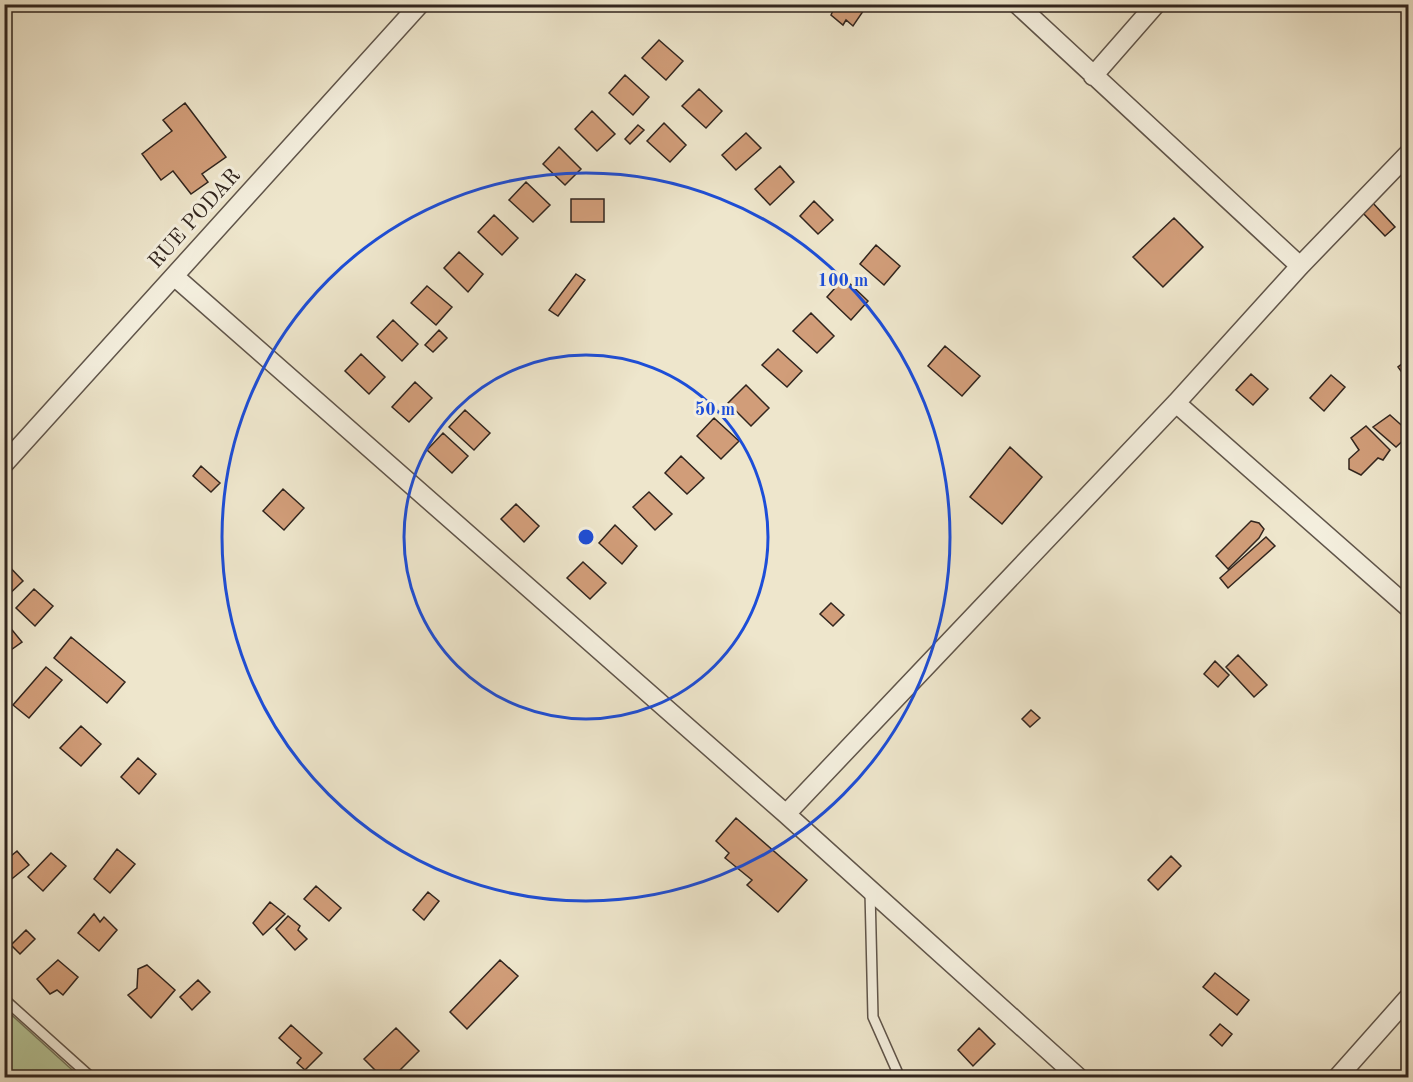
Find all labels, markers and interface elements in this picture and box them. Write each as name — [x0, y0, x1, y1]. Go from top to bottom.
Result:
street label: RUE PODAR — [145, 165, 245, 273]
text: 100 m — [818, 272, 868, 290]
text: 50 m — [695, 401, 735, 419]
centre of rings — [576, 527, 596, 547]

